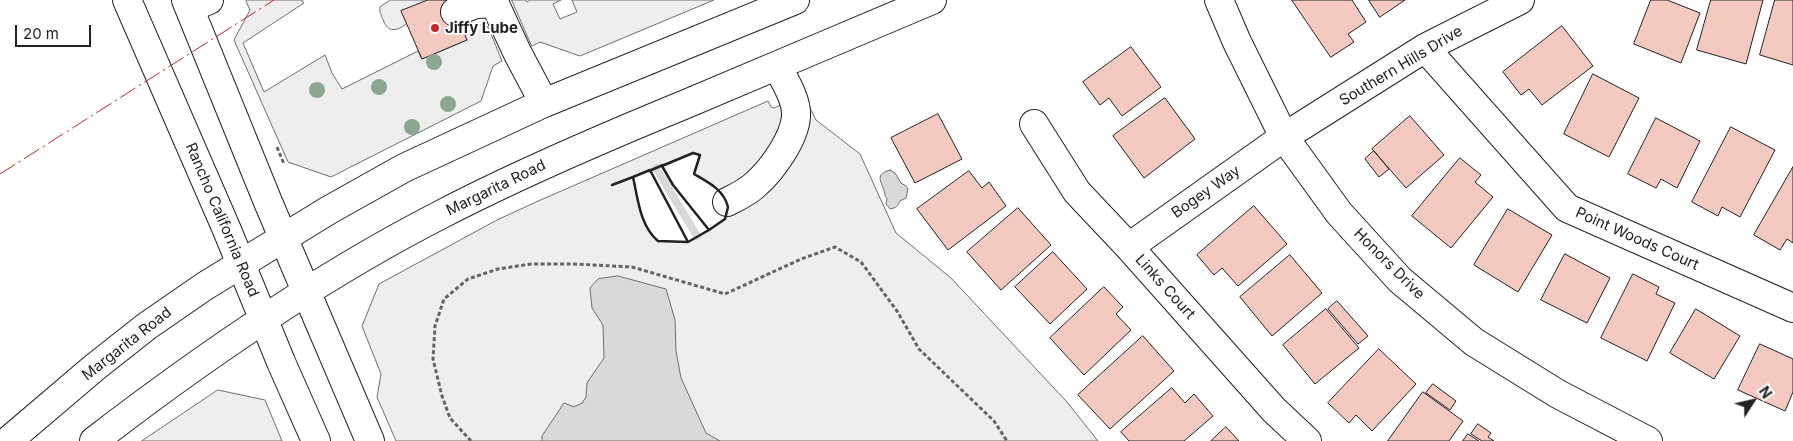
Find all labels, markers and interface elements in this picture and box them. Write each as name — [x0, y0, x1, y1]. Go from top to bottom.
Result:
scale bar — [18, 15, 94, 47]
place label: Jiffy Lube — [445, 19, 518, 37]
marker: Jiffy Lube — [429, 22, 441, 34]
street label: Southern Hills Drive — [1336, 22, 1466, 110]
text: 20 m — [23, 24, 59, 43]
street label: Rancho California Road — [181, 140, 263, 300]
street label: Margarita Road — [443, 156, 549, 220]
street label: Bogey Way — [1168, 162, 1244, 222]
street label: Point Woods Court — [1573, 204, 1701, 274]
street label: Honors Drive — [1350, 225, 1428, 303]
street label: Links Court — [1131, 251, 1199, 323]
street label: Margarita Road — [79, 304, 175, 384]
north arrow — [1728, 376, 1778, 426]
text: N — [1756, 383, 1776, 401]

